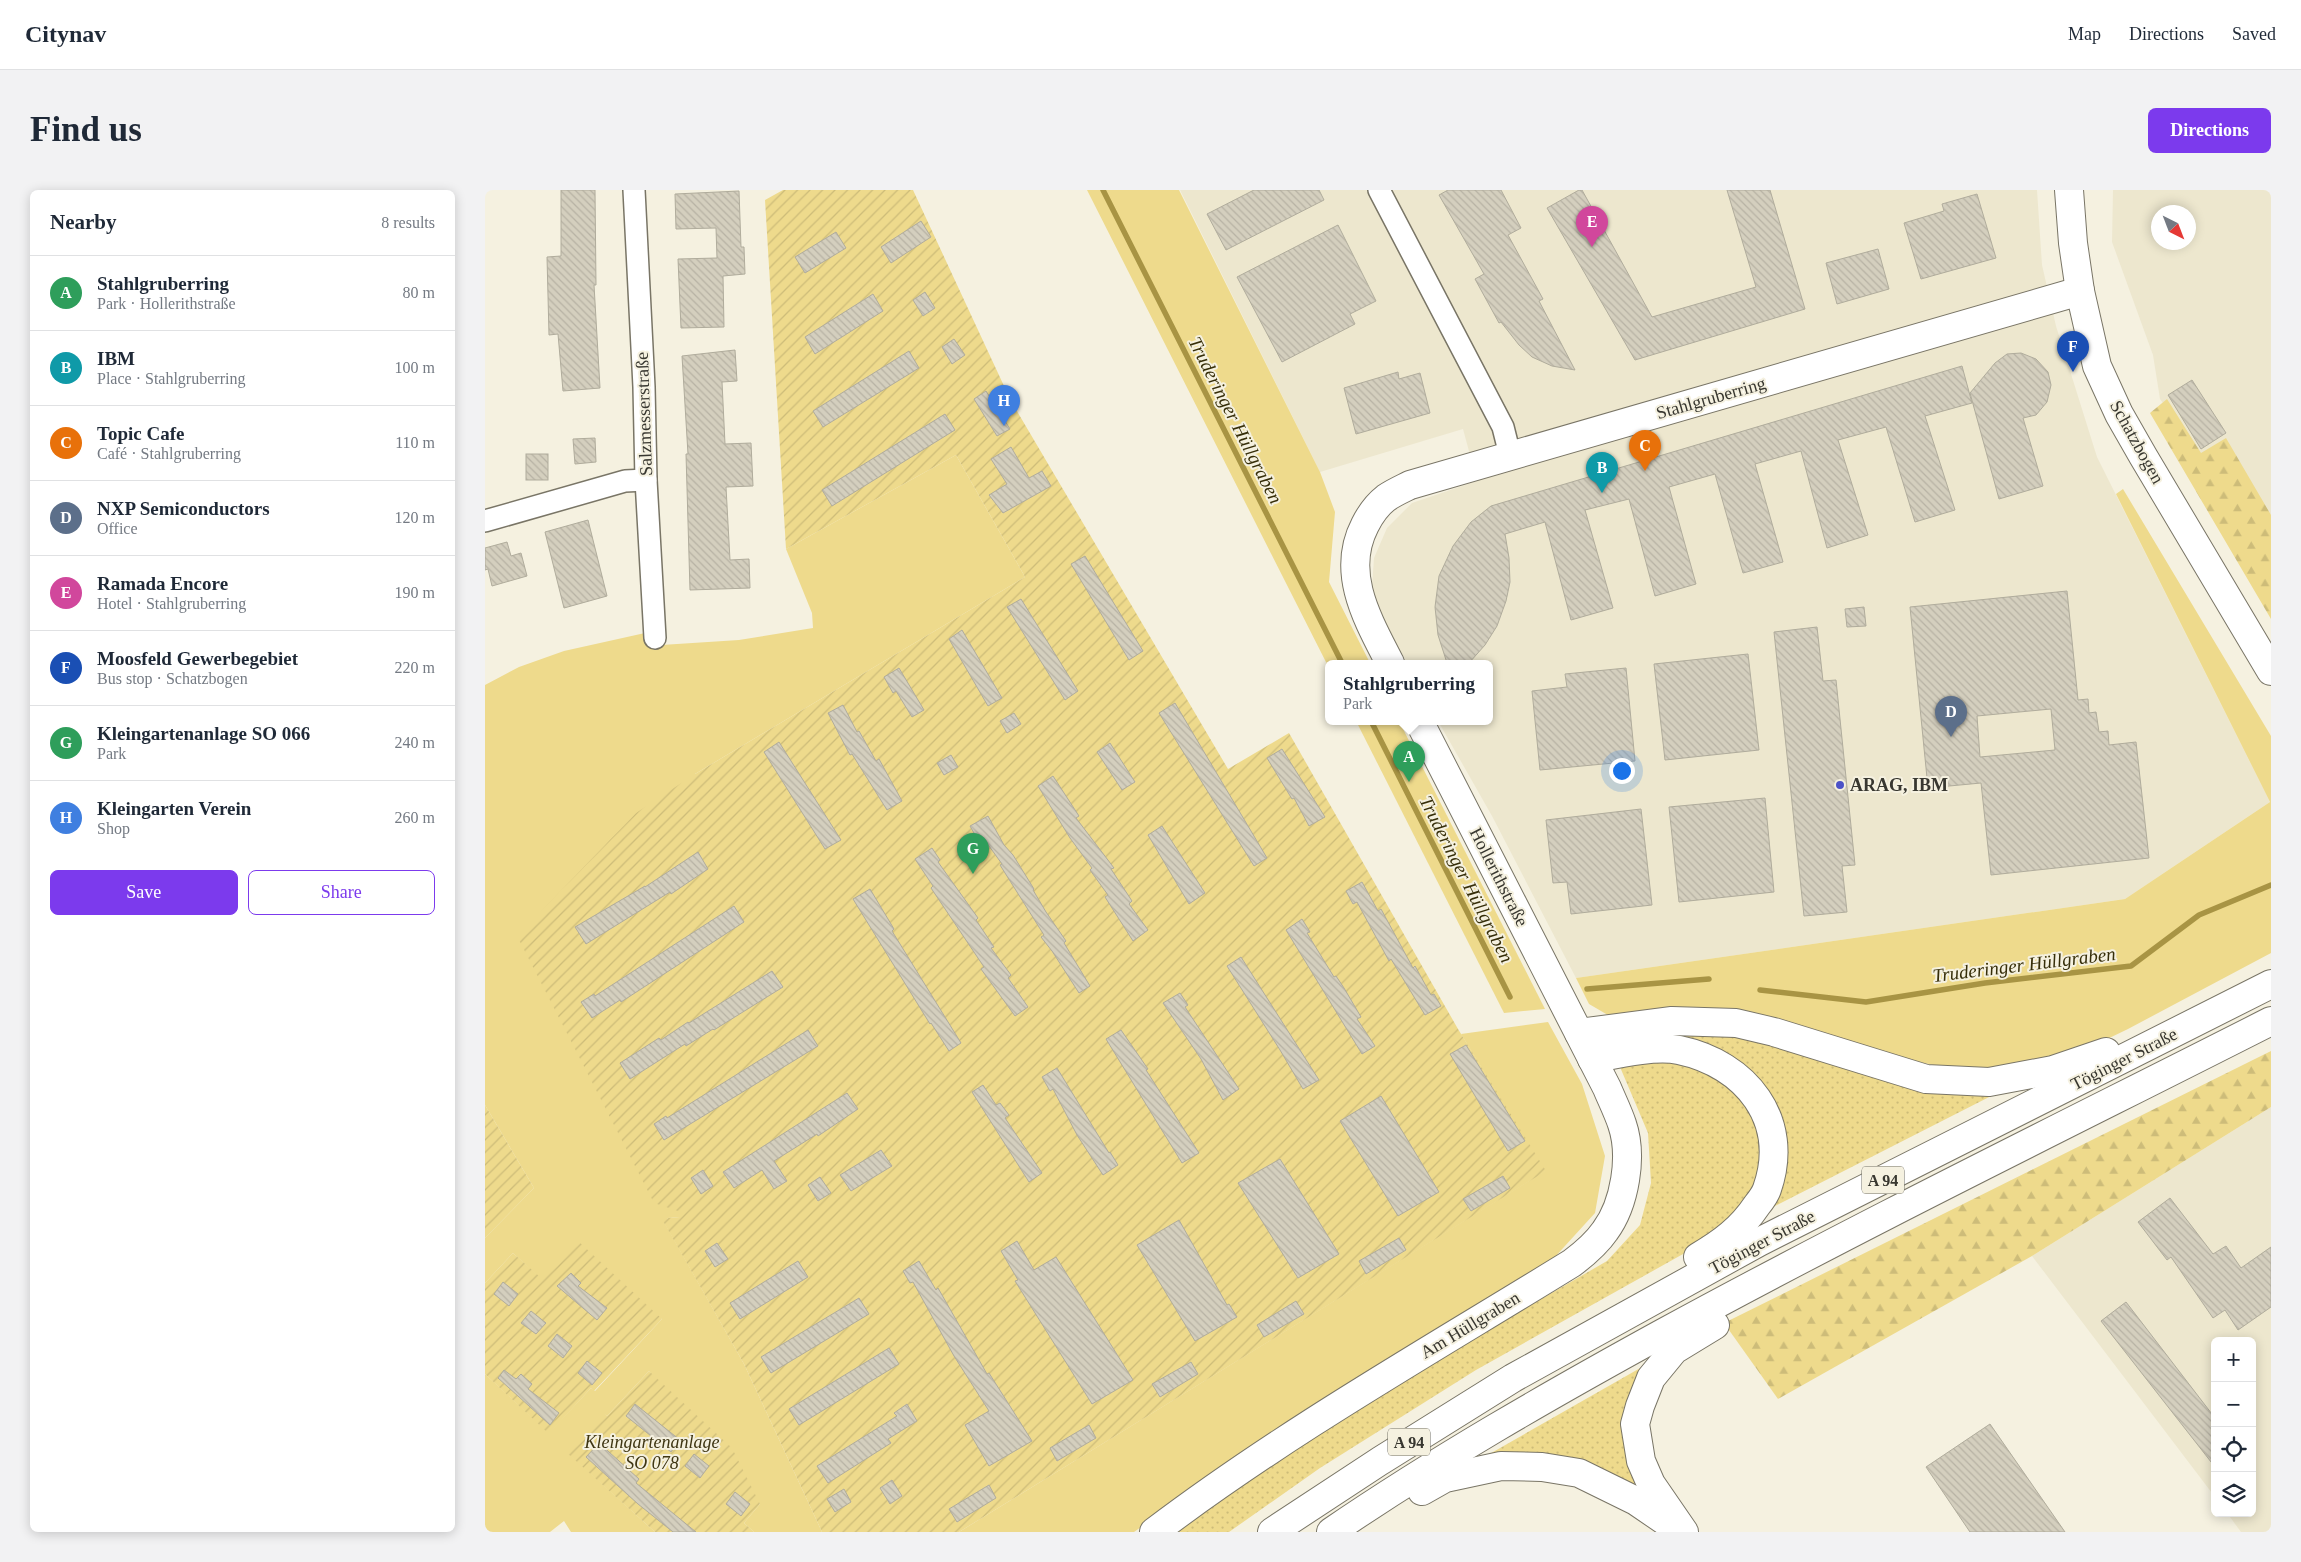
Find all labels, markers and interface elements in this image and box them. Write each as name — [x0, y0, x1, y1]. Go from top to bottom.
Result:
text: Citynav — [25, 21, 106, 47]
text: Map — [2068, 24, 2101, 44]
text: Directions — [2129, 24, 2204, 44]
text: Saved — [2232, 24, 2276, 44]
button: Directions — [2148, 108, 2271, 153]
text: Find us — [30, 110, 142, 149]
north arrow — [2151, 205, 2196, 250]
pin: E — [1576, 206, 1608, 247]
text: Nearby — [50, 210, 117, 234]
text: 8 results — [381, 214, 435, 231]
text: Stahlgruberring — [97, 273, 229, 294]
text: A — [60, 284, 72, 301]
text: 80 m — [403, 284, 435, 301]
text: Park · Hollerithstraße — [97, 295, 236, 312]
pin: F — [2057, 331, 2089, 372]
water label: Truderinger Hüllgraben — [1184, 333, 1287, 507]
text: IBM — [97, 348, 135, 369]
street label: Salzmesserstraße — [632, 352, 656, 476]
text: B — [61, 359, 71, 376]
text: 100 m — [395, 359, 435, 376]
text: Place · Stahlgruberring — [97, 370, 245, 387]
street label: Stahlgruberring — [1654, 373, 1768, 423]
pin: H — [988, 385, 1020, 426]
street label: Schatzbogen — [2106, 397, 2168, 487]
text: Topic Cafe — [97, 423, 184, 444]
pin: C — [1629, 430, 1661, 471]
text: C — [60, 434, 72, 451]
text: 110 m — [395, 434, 435, 451]
text: Café · Stahlgruberring — [97, 445, 241, 462]
pin: B — [1586, 452, 1618, 493]
text: NXP Semiconductors — [97, 498, 270, 519]
text: D — [60, 509, 72, 526]
text: 120 m — [395, 509, 435, 526]
text: Office — [97, 520, 138, 537]
text: Ramada Encore — [97, 573, 228, 594]
text: E — [61, 584, 71, 601]
text: 190 m — [395, 584, 435, 601]
text: Hotel · Stahlgruberring — [97, 595, 246, 612]
text: Moosfeld Gewerbegebiet — [97, 648, 298, 669]
text: F — [61, 659, 71, 676]
text: 220 m — [395, 659, 435, 676]
popup — [1325, 660, 1493, 725]
text: Bus stop · Schatzbogen — [97, 670, 248, 687]
text: Stahlgruberring — [1343, 673, 1475, 694]
text: Park — [1343, 695, 1372, 712]
pin: D — [1935, 696, 1967, 737]
text: Kleingartenanlage SO 066 — [97, 723, 310, 744]
text: G — [60, 734, 72, 751]
text: 240 m — [395, 734, 435, 751]
pin: A — [1393, 741, 1425, 782]
text: Park — [97, 745, 126, 762]
your location — [1609, 758, 1635, 784]
place label: ARAG, IBM — [1850, 775, 1948, 795]
marker: ARAG, IBM — [1834, 779, 1846, 791]
water label: Truderinger Hüllgraben — [1415, 792, 1518, 966]
text: Kleingarten Verein — [97, 798, 251, 819]
text: H — [60, 809, 72, 826]
text: 260 m — [395, 809, 435, 826]
text: Shop — [97, 820, 130, 837]
street label: Hollerithstraße — [1466, 824, 1532, 930]
pin: G — [957, 833, 989, 874]
button: Save — [50, 870, 238, 915]
button: Share — [248, 870, 435, 915]
water label: Truderinger Hüllgraben — [1931, 943, 2117, 986]
street label: Töginger Straße — [2068, 1024, 2180, 1094]
road number: A 94 — [1862, 1166, 1904, 1194]
street label: Töginger Straße — [1706, 1206, 1818, 1278]
street label: Am Hüllgraben — [1417, 1287, 1523, 1363]
map controls — [2211, 1337, 2256, 1517]
button: + — [2211, 1337, 2256, 1382]
button: − — [2211, 1382, 2256, 1427]
button: locate — [2211, 1427, 2256, 1472]
road number: A 94 — [1388, 1428, 1430, 1456]
park label: Kleingartenanlage SO 078 — [584, 1432, 720, 1473]
button: layers — [2211, 1472, 2256, 1517]

